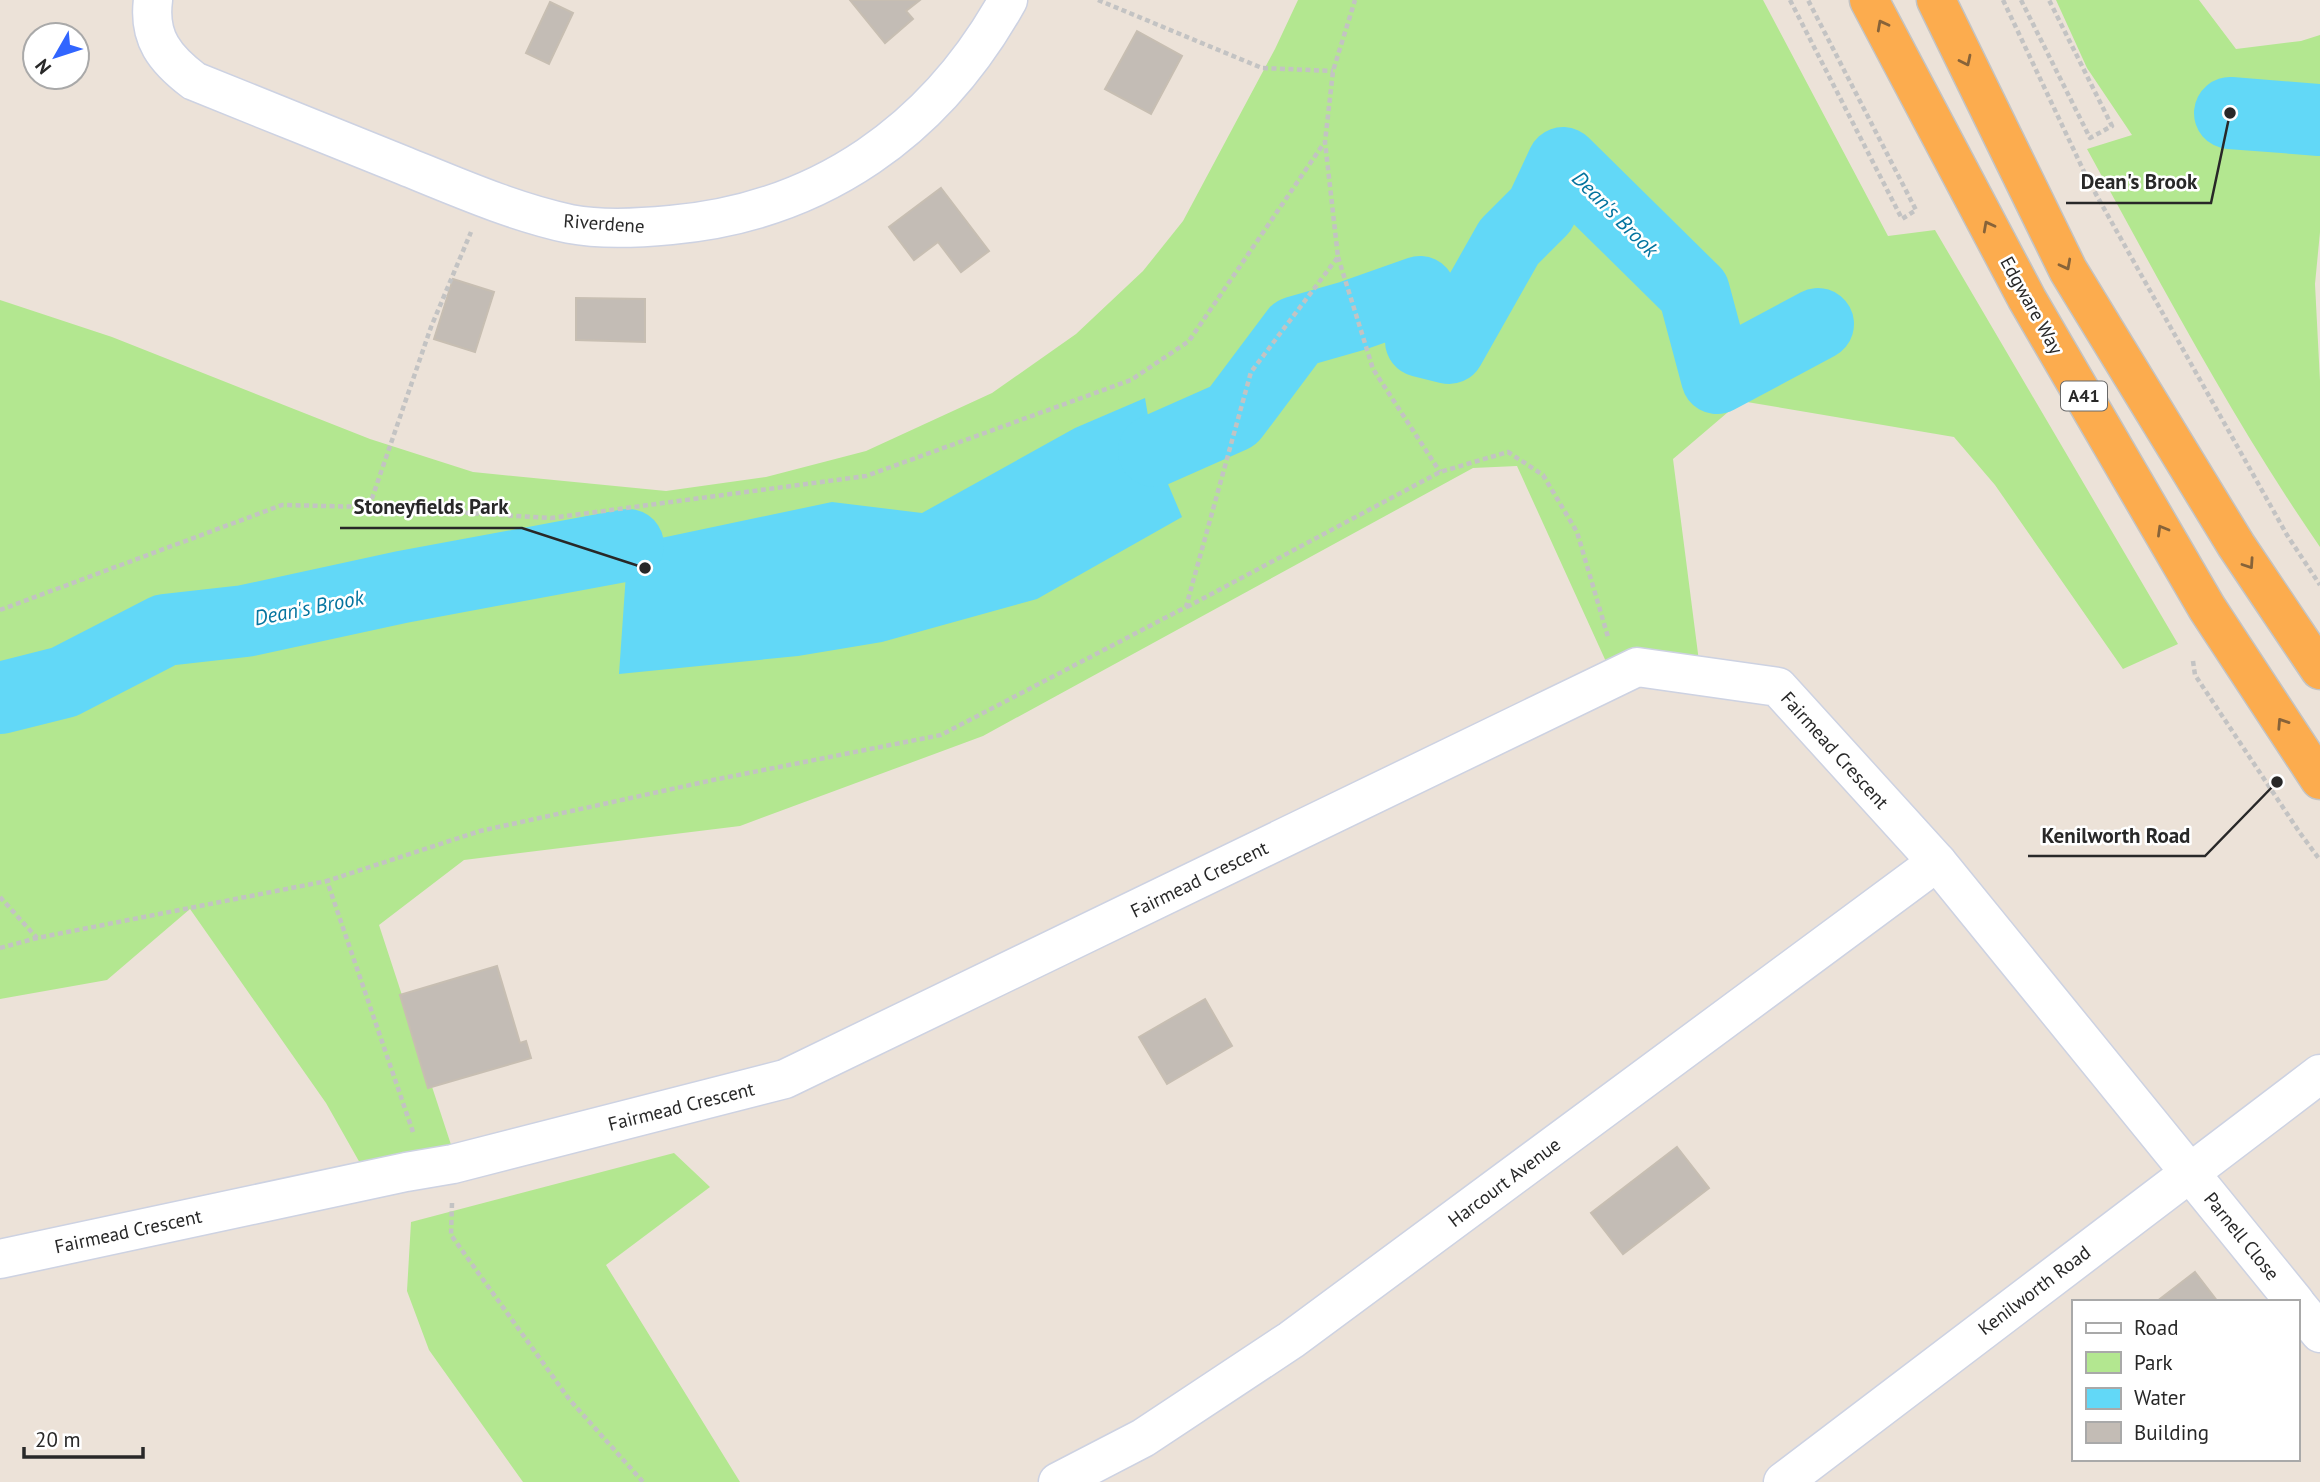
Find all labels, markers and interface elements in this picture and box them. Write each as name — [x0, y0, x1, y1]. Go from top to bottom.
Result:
one-way arrow — [1877, 20, 1890, 32]
north arrow — [21, 21, 91, 91]
text: N — [30, 54, 56, 79]
one-way arrow — [1958, 54, 1972, 66]
callout: Dean's Brook — [2066, 161, 2211, 203]
water label: Dean's Brook — [1567, 165, 1665, 264]
text: Dean's Brook — [2081, 168, 2198, 195]
street label: Riverdene — [563, 208, 645, 238]
one-way arrow — [1983, 221, 1997, 233]
street label: Edgware Way — [1995, 252, 2069, 358]
one-way arrow — [2058, 258, 2072, 271]
road number: A41 — [2061, 382, 2107, 410]
callout: Stoneyfields Park — [340, 486, 522, 528]
text: Stoneyfields Park — [354, 493, 509, 520]
one-way arrow — [2157, 525, 2170, 538]
one-way arrow — [2240, 556, 2253, 569]
water label: Dean's Brook — [252, 583, 368, 631]
street label: Fairmead Crescent — [1776, 686, 1894, 814]
one-way arrow — [2278, 718, 2291, 731]
callout: Kenilworth Road — [2028, 814, 2205, 856]
text: Kenilworth Road — [2042, 822, 2190, 849]
street label: Fairmead Crescent — [1126, 835, 1272, 923]
street label: Fairmead Crescent — [605, 1076, 757, 1136]
street label: Harcourt Avenue — [1443, 1132, 1565, 1232]
street label: Parnell Close — [2199, 1187, 2285, 1285]
street label: Fairmead Crescent — [52, 1204, 204, 1258]
street label: Kenilworth Road — [1973, 1240, 2095, 1340]
legend — [2072, 1300, 2299, 1461]
text: Road — [2134, 1314, 2178, 1341]
text: Park — [2134, 1349, 2173, 1376]
text: Water — [2134, 1384, 2186, 1411]
scale bar — [24, 1416, 144, 1460]
text: Building — [2134, 1419, 2209, 1446]
text: 20 m — [35, 1426, 81, 1453]

